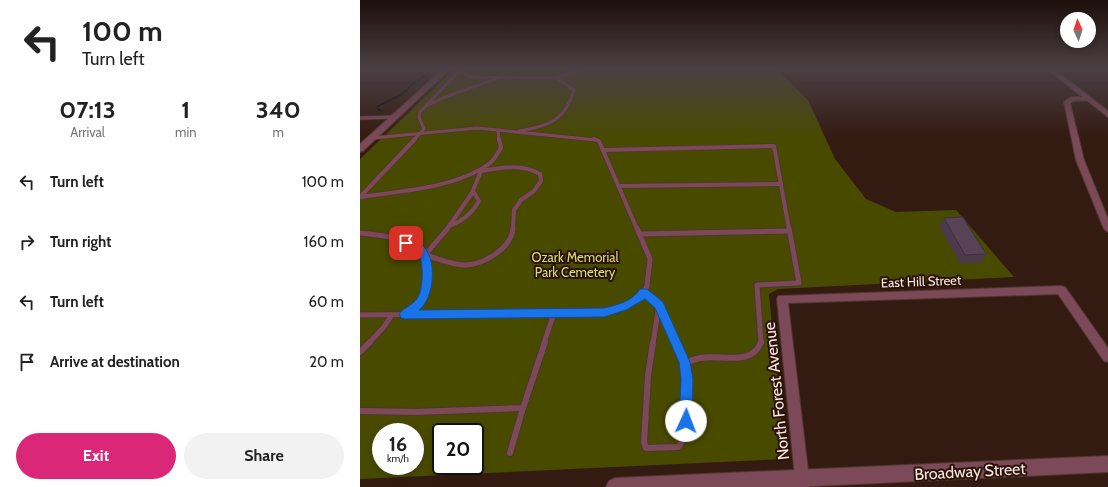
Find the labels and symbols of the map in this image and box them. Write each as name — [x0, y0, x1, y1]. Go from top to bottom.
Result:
north arrow — [1060, 12, 1096, 48]
pin — [389, 226, 423, 260]
park label: Ozark Memorial Park Cemetery — [532, 249, 618, 280]
street label: East Hill Street — [881, 272, 962, 290]
street label: North Forest Avenue — [760, 321, 793, 461]
position arrow — [665, 400, 707, 442]
speed limit sign: 20 — [432, 423, 484, 475]
street label: Broadway Street — [914, 459, 1027, 484]

